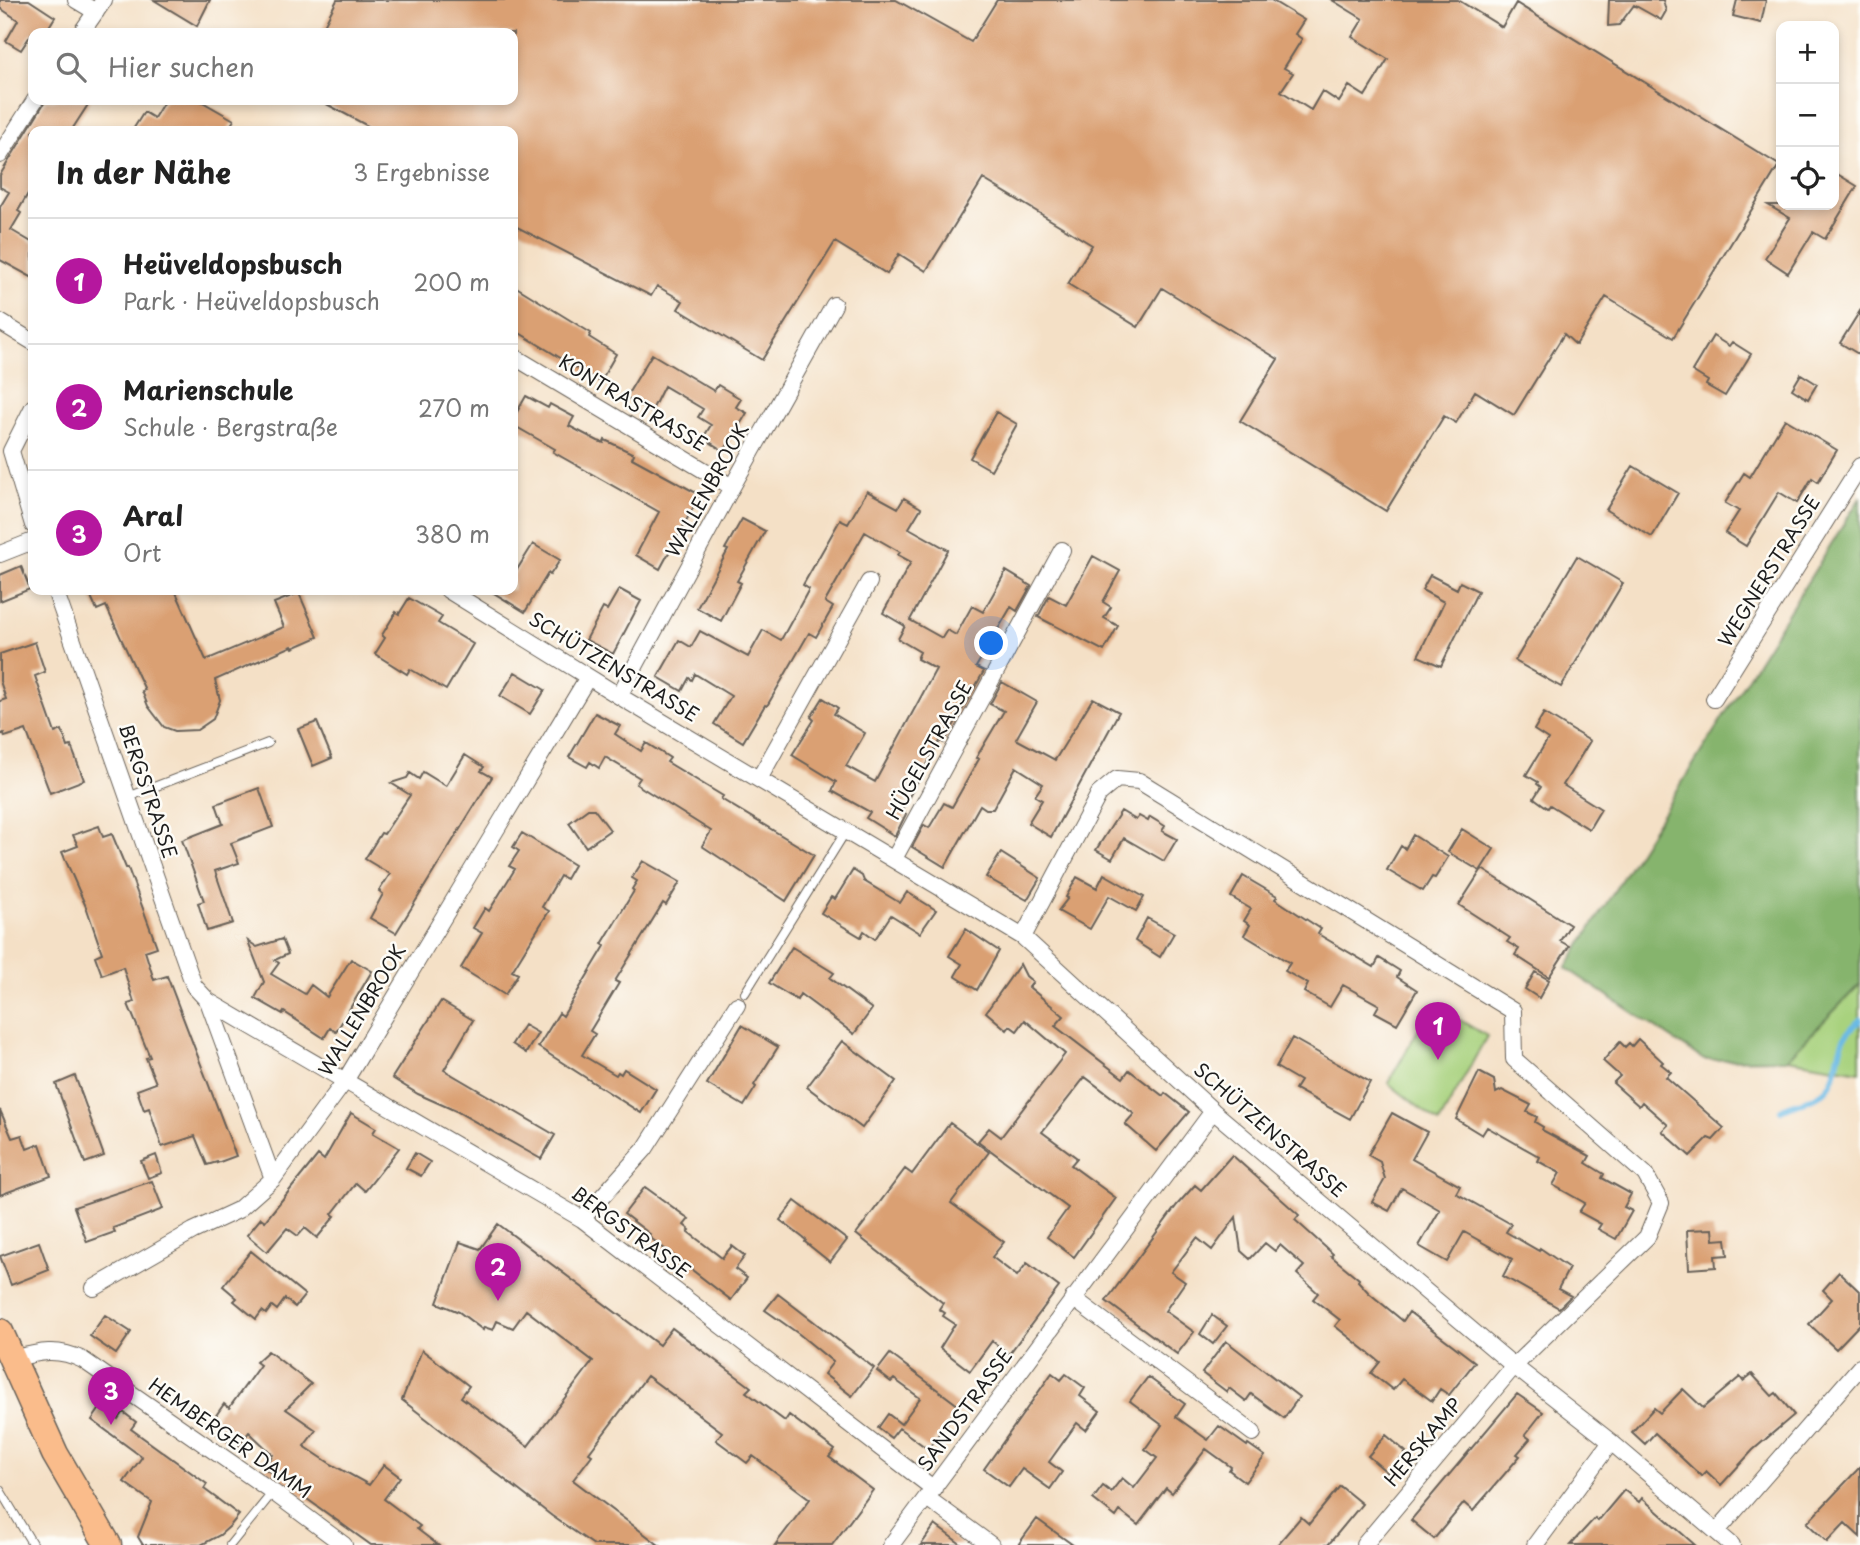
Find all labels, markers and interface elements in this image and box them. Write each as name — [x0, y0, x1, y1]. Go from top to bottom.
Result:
map controls — [1776, 21, 1839, 210]
button: + — [1776, 21, 1839, 84]
search box — [28, 28, 518, 105]
text: Hier suchen — [108, 47, 255, 86]
icon: search — [52, 48, 90, 86]
button: − — [1776, 84, 1839, 147]
button: locate — [1776, 147, 1839, 210]
text: In der Nähe — [56, 149, 231, 194]
text: 3 Ergebnisse — [353, 154, 490, 189]
text: Heüveldopsbusch — [123, 244, 343, 283]
text: 1 — [74, 264, 85, 299]
text: 200 m — [413, 264, 490, 299]
text: Park · Heüveldopsbusch — [123, 283, 380, 318]
street label: KONTRASTRASSE — [554, 347, 713, 458]
text: Marienschule — [123, 370, 293, 409]
text: 2 — [71, 390, 87, 425]
text: 270 m — [418, 390, 490, 425]
text: Schule · Bergstraße — [123, 409, 338, 444]
street label: WALLENBROOK — [658, 417, 755, 562]
street label: WEGNERSTRASSE — [1710, 489, 1826, 652]
text: Aral — [123, 496, 183, 535]
text: 3 — [71, 516, 87, 551]
text: 380 m — [415, 516, 490, 551]
text: Ort — [123, 535, 161, 570]
street label: SCHÜTZENSTRASSE — [524, 604, 705, 728]
your location — [974, 626, 1008, 660]
street label: HÜGELSTRASSE — [878, 675, 978, 824]
street label: BERGSTRASSE — [113, 719, 185, 862]
street label: WALLENBROOK — [311, 938, 412, 1081]
pin: 1 — [1415, 1002, 1461, 1060]
street label: SCHÜTZENSTRASSE — [1188, 1055, 1353, 1203]
street label: BERGSTRASSE — [566, 1178, 697, 1284]
pin: 2 — [475, 1243, 521, 1301]
street label: SANDSTRASSE — [910, 1342, 1018, 1477]
pin: 3 — [88, 1367, 134, 1425]
street label: HEMBERGER DAMM — [143, 1370, 318, 1504]
street label: HERSKAMP — [1377, 1391, 1468, 1492]

